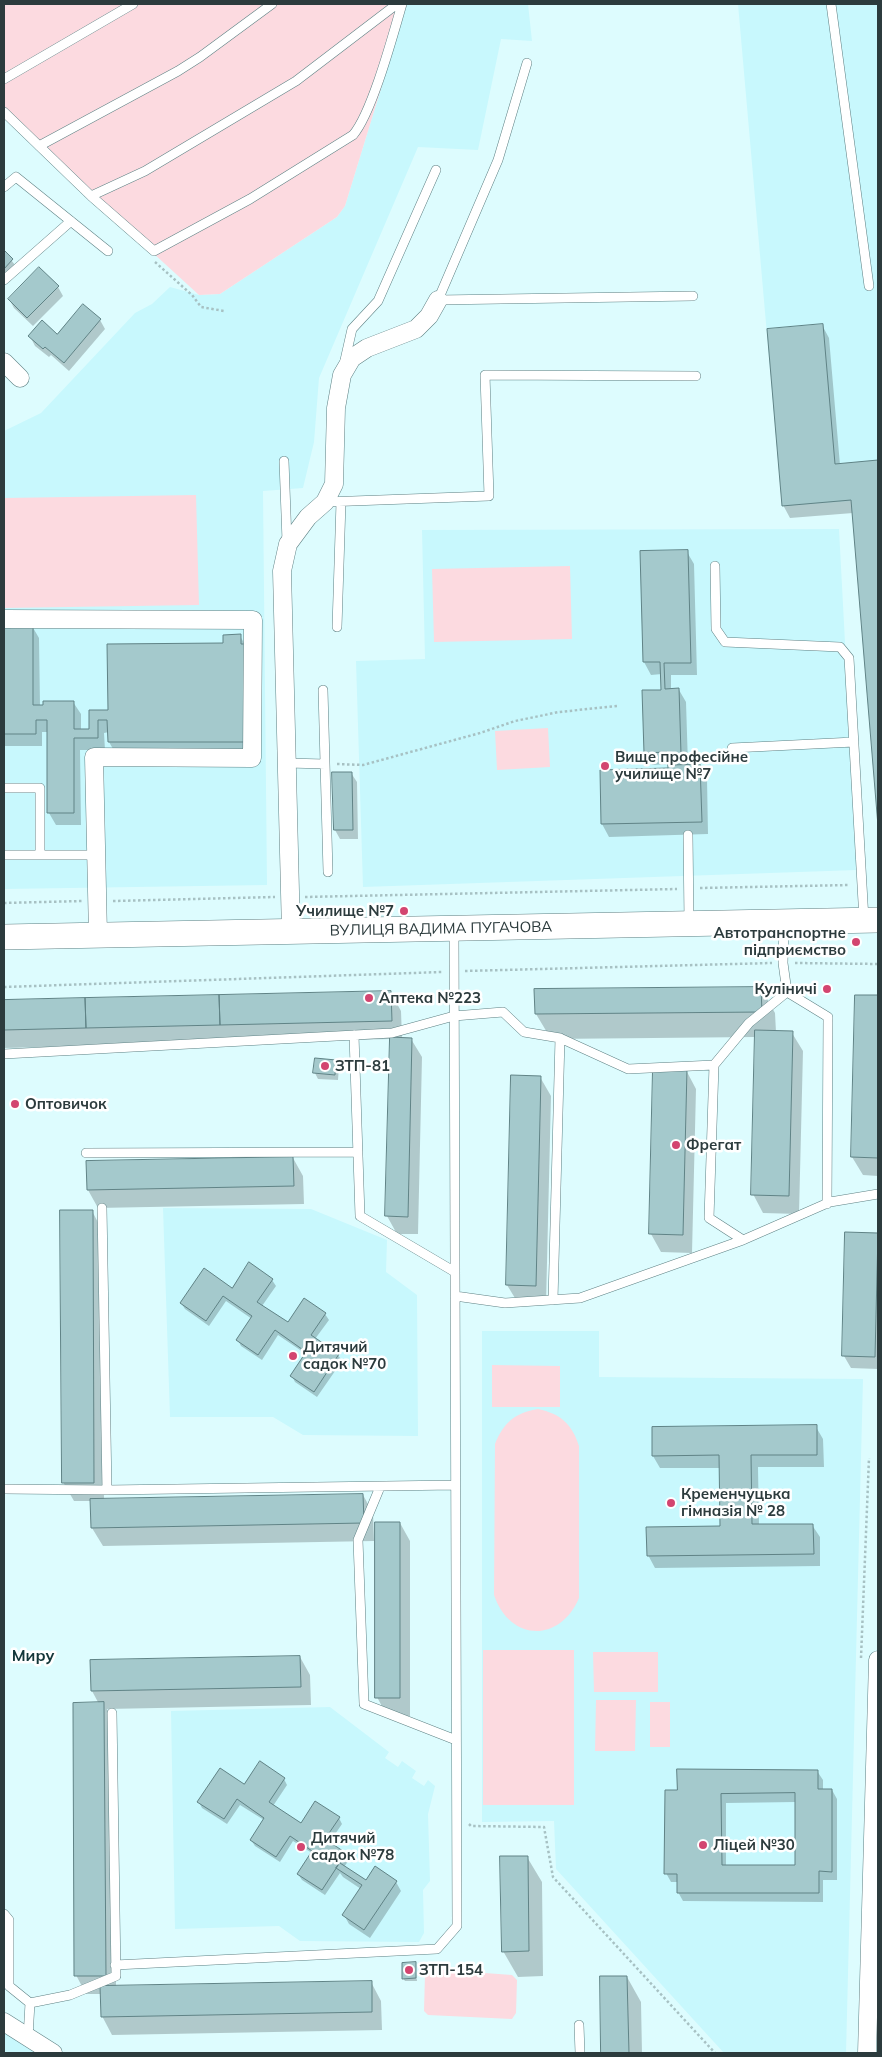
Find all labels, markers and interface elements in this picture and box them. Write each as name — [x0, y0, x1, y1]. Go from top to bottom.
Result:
place label: Вище професійне училище №7 — [615, 748, 748, 783]
marker: Вище професійне училище №7 — [599, 760, 611, 772]
place label: Училище №7 — [296, 902, 394, 920]
marker: Училище №7 — [398, 905, 410, 917]
street label: ВУЛИЦЯ ВАДИМА ПУГАЧОВА — [330, 918, 552, 940]
place label: Автотранспортне підприємство — [714, 924, 846, 959]
marker: Автотранспортне підприємство — [850, 936, 862, 948]
place label: Куліничі — [755, 980, 817, 998]
marker: Куліничі — [821, 983, 833, 995]
place label: Аптека №223 — [379, 989, 481, 1007]
marker: Аптека №223 — [363, 992, 375, 1004]
place label: ЗТП-81 — [335, 1057, 390, 1075]
marker: ЗТП-81 — [319, 1060, 331, 1072]
place label: Оптовичок — [25, 1095, 107, 1113]
marker: Оптовичок — [9, 1098, 21, 1110]
place label: Фрегат — [686, 1136, 741, 1154]
marker: Фрегат — [670, 1139, 682, 1151]
place label: Дитячий садок №70 — [303, 1338, 386, 1373]
marker: Дитячий садок №70 — [287, 1350, 299, 1362]
place label: Кременчуцька гімназія № 28 — [681, 1485, 791, 1520]
marker: Кременчуцька гімназія № 28 — [665, 1497, 677, 1509]
district label: Миру — [12, 1646, 54, 1666]
place label: Дитячий садок №78 — [311, 1829, 394, 1864]
place label: Ліцей №30 — [713, 1836, 795, 1854]
marker: Ліцей №30 — [697, 1839, 709, 1851]
marker: Дитячий садок №78 — [295, 1841, 307, 1853]
place label: ЗТП-154 — [419, 1961, 483, 1979]
marker: ЗТП-154 — [403, 1964, 415, 1976]

